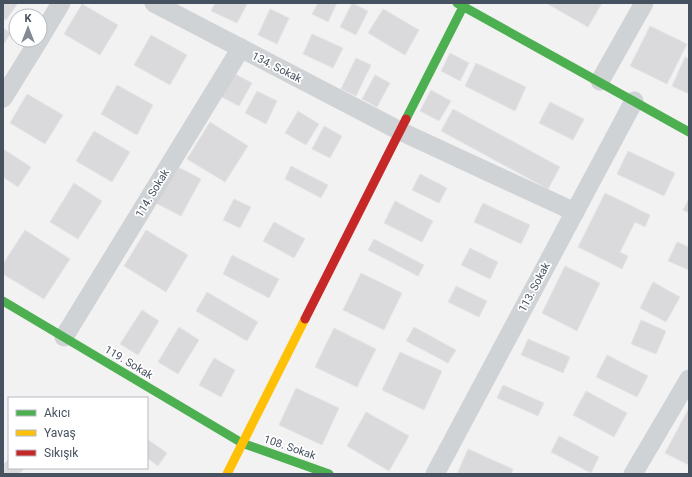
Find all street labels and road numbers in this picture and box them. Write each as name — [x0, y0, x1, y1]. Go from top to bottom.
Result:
street label: 134. Sokak — [250, 49, 304, 86]
street label: 114. Sokak — [133, 166, 172, 220]
street label: 113. Sokak — [516, 260, 553, 314]
street label: 119. Sokak — [102, 343, 156, 382]
street label: 108. Sokak — [262, 433, 318, 463]

